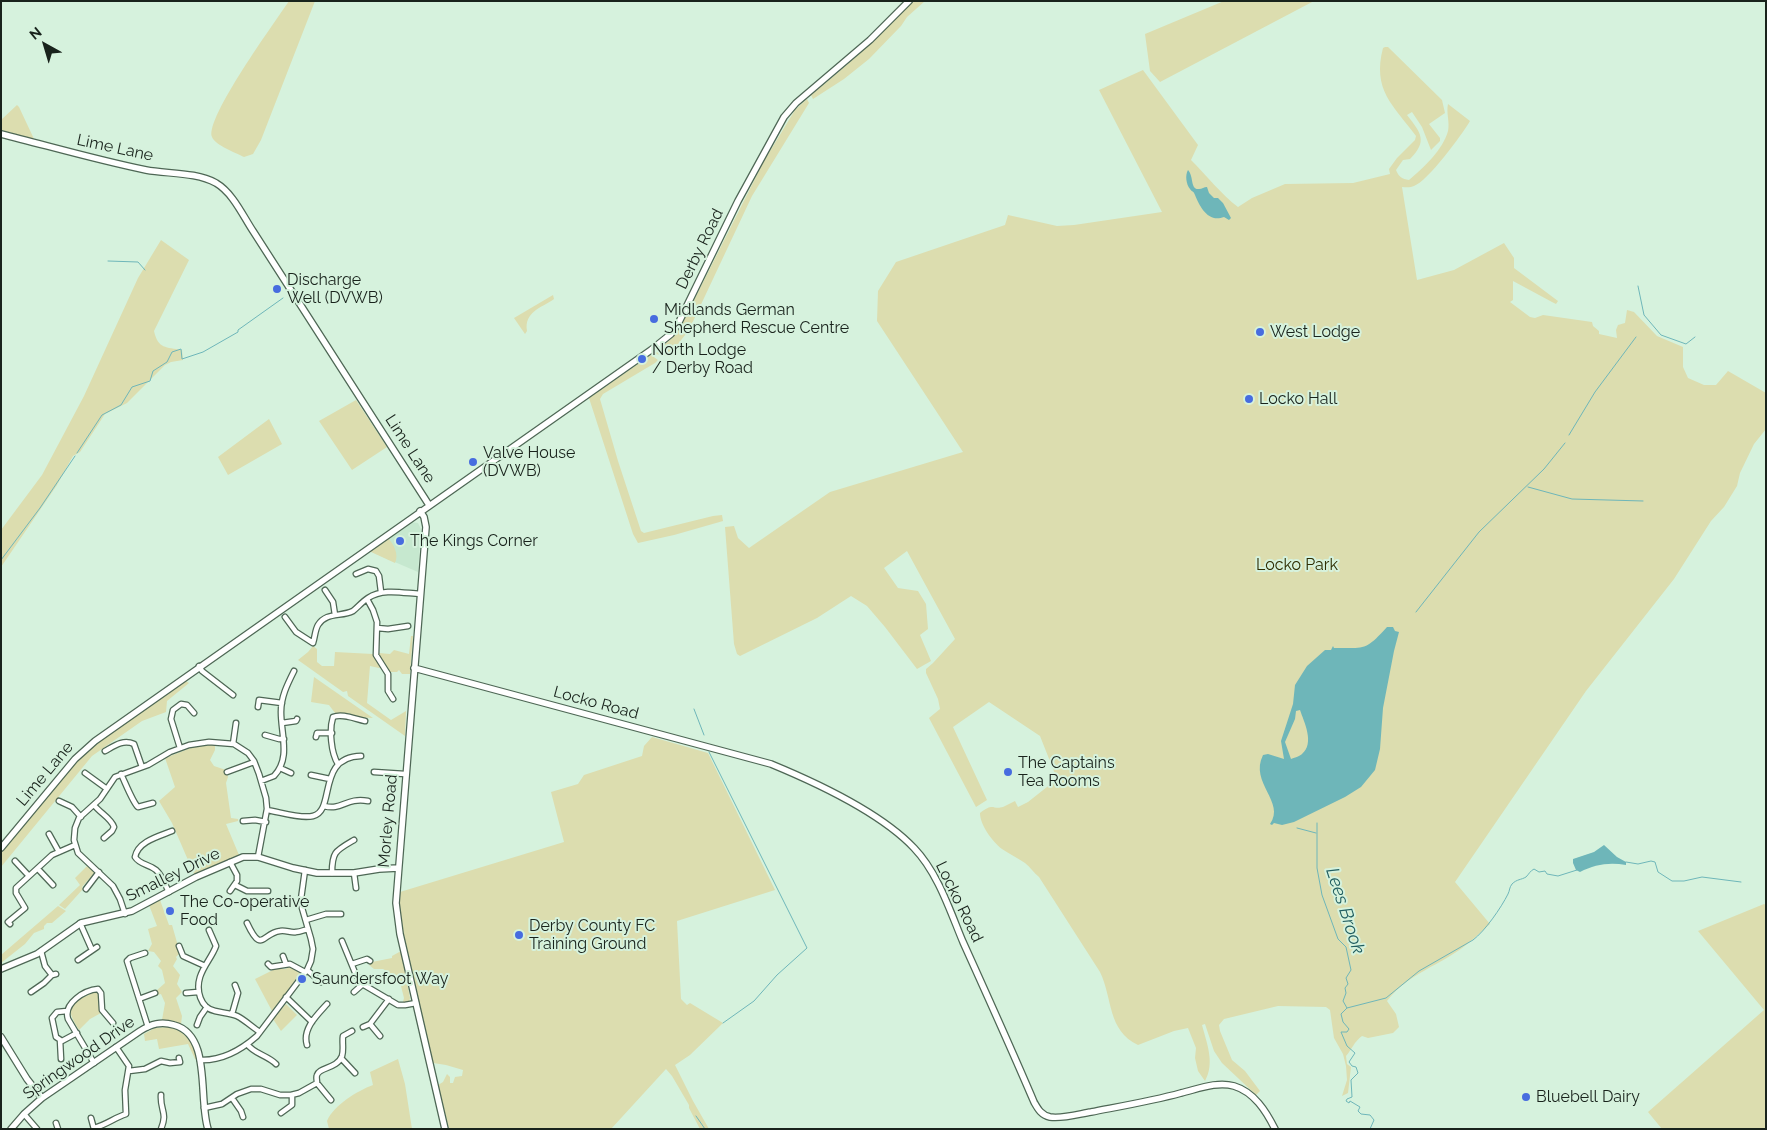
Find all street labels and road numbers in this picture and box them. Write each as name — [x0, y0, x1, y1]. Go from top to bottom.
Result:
street label: Lime Lane — [75, 131, 155, 165]
street label: Derby Road — [672, 206, 728, 292]
street label: Lime Lane — [381, 411, 439, 487]
street label: Locko Road — [551, 682, 641, 724]
street label: Lime Lane — [13, 738, 77, 810]
street label: Morley Road — [374, 774, 402, 868]
street label: Smalley Drive — [123, 844, 223, 906]
street label: Locko Road — [931, 858, 987, 946]
street label: Springwood Drive — [19, 1012, 139, 1104]

